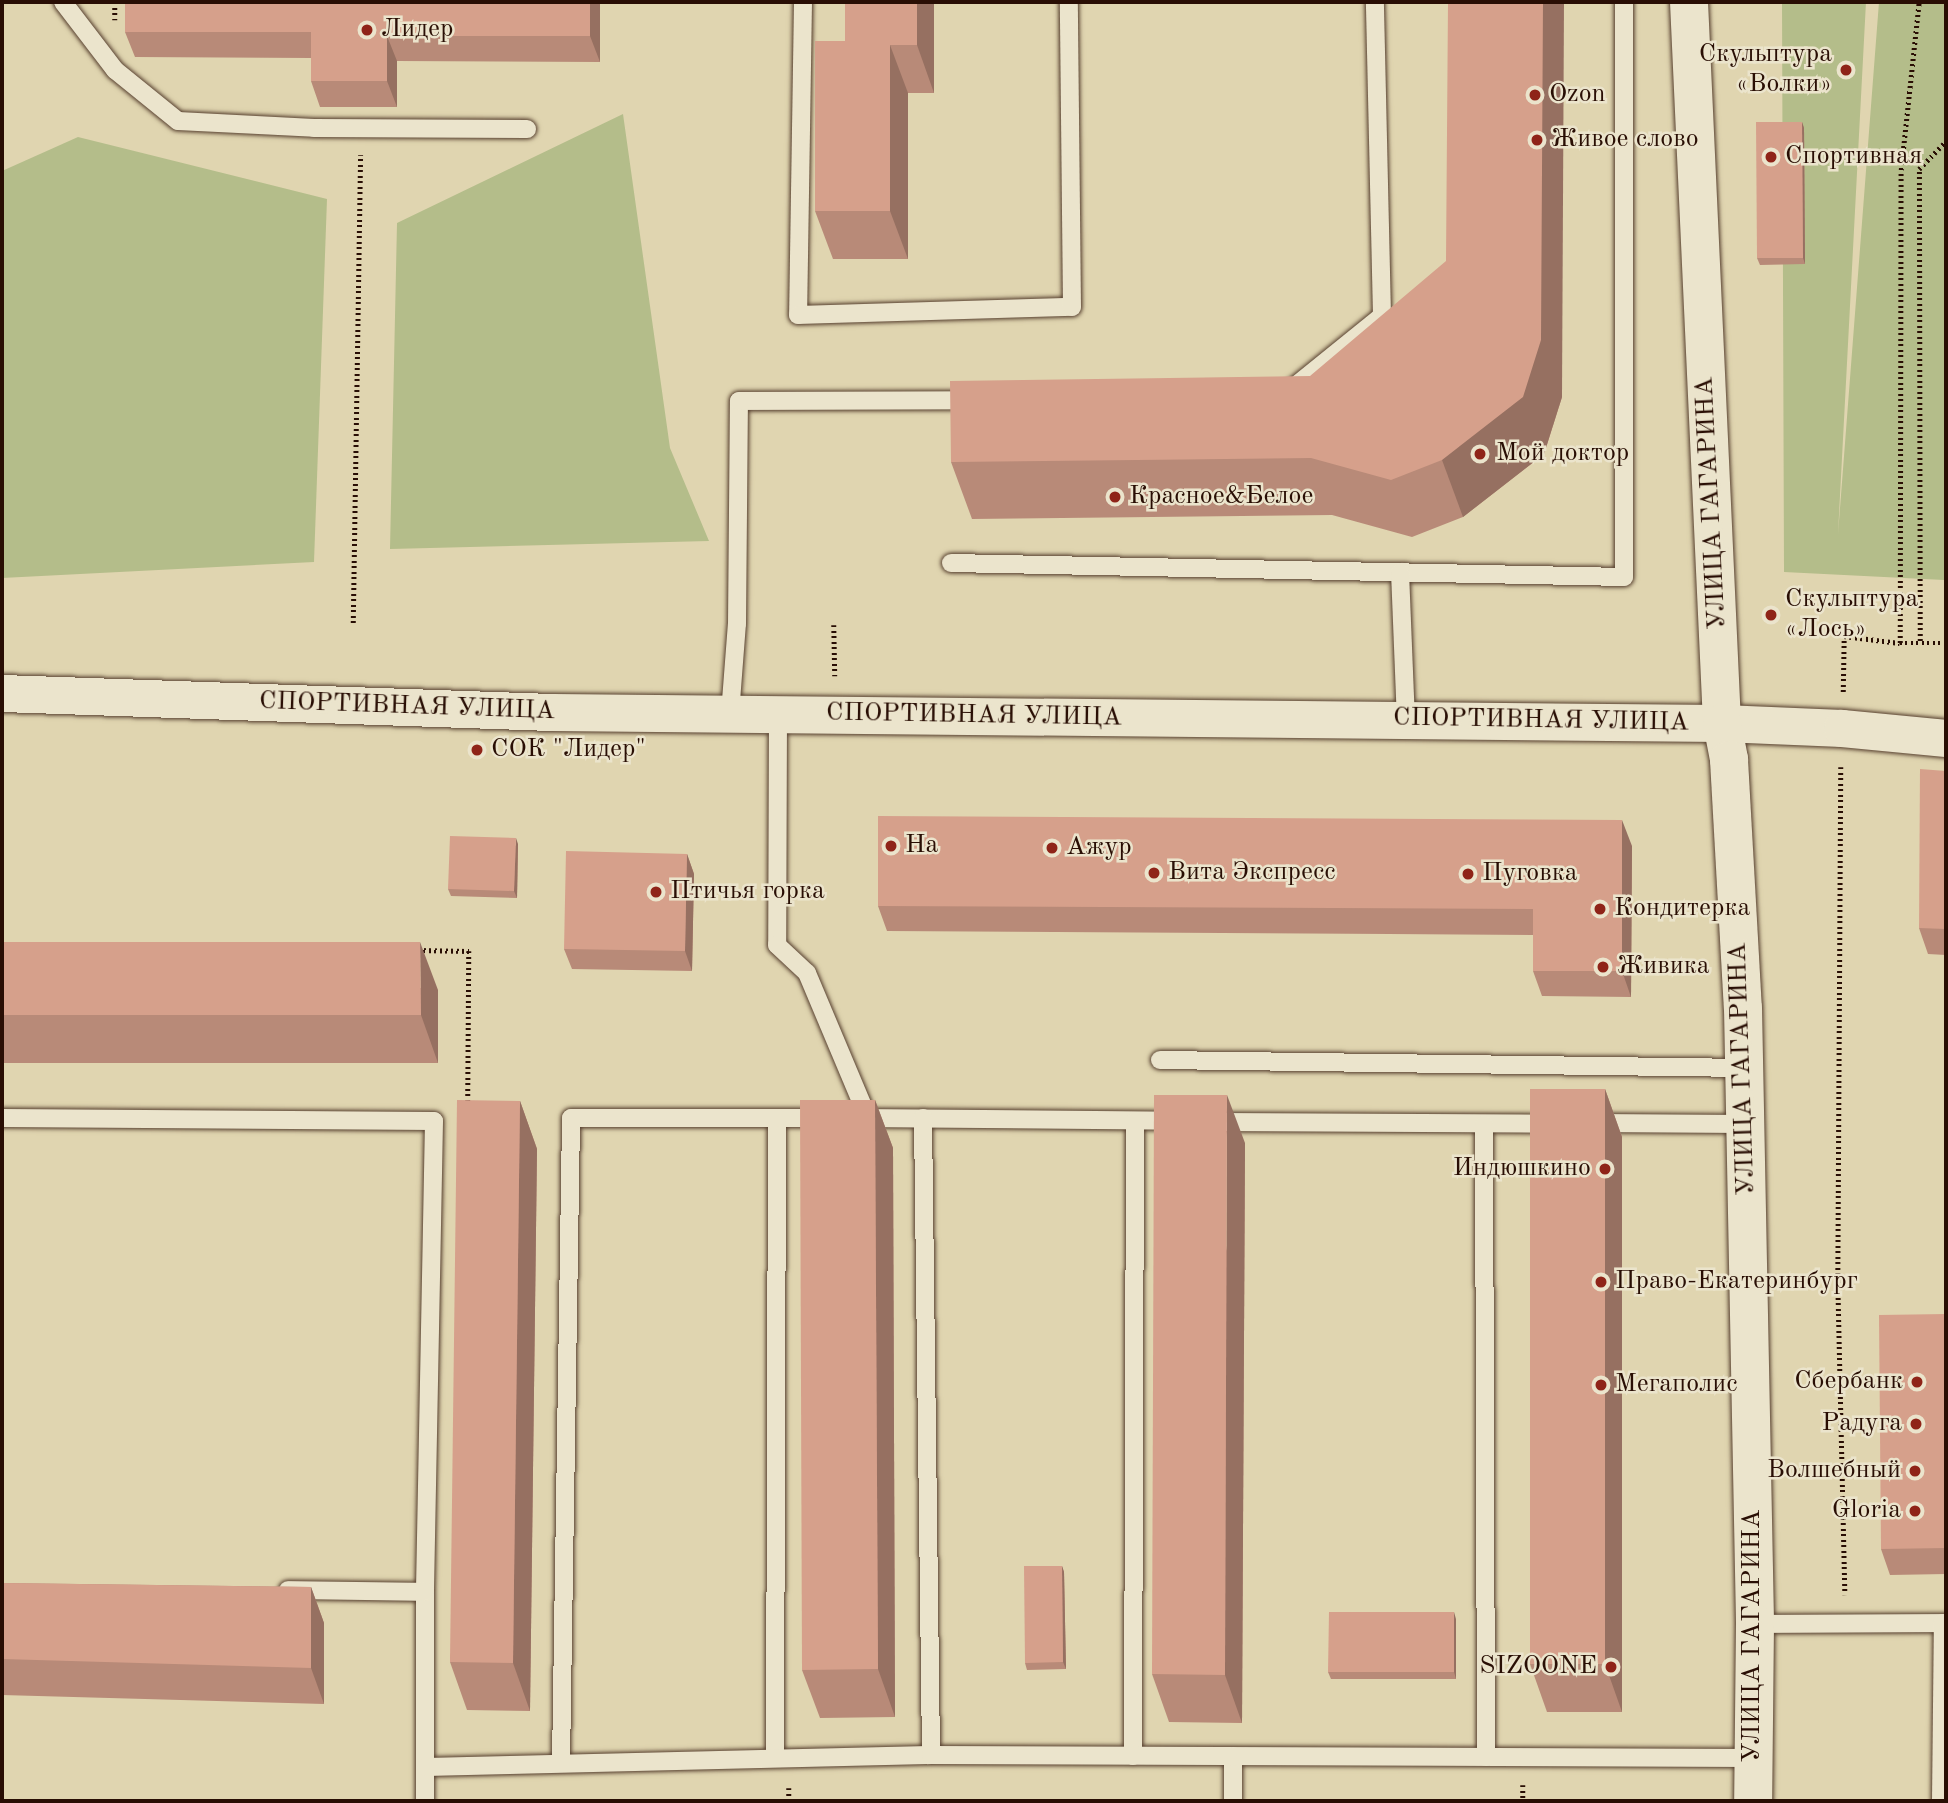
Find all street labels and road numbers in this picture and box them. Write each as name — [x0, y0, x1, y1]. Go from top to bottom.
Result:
street label: УЛИЦА ГАГАРИНА — [1690, 376, 1734, 630]
street label: СПОРТИВНАЯ УЛИЦА — [258, 686, 556, 728]
street label: СПОРТИВНАЯ УЛИЦА — [826, 698, 1122, 734]
street label: СПОРТИВНАЯ УЛИЦА — [1393, 703, 1689, 739]
street label: УЛИЦА ГАГАРИНА — [1723, 942, 1763, 1196]
street label: УЛИЦА ГАГАРИНА — [1737, 1509, 1769, 1763]

